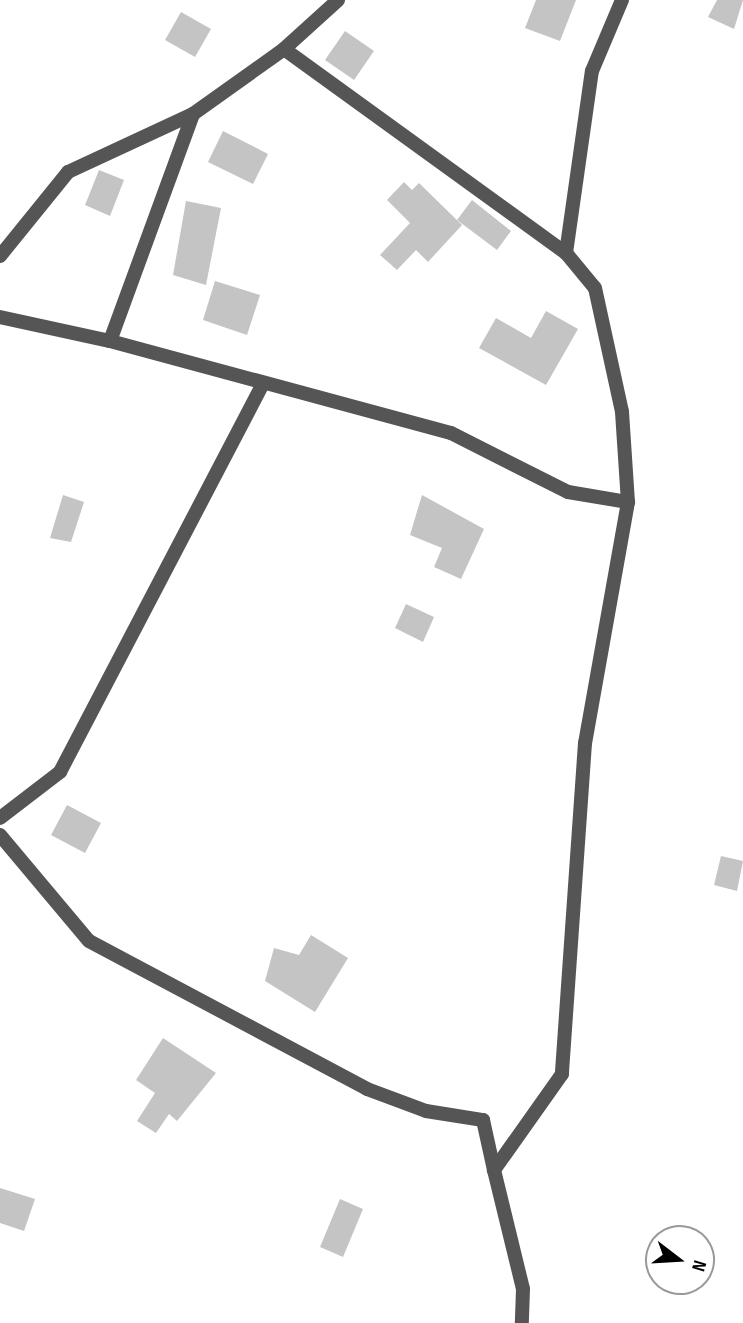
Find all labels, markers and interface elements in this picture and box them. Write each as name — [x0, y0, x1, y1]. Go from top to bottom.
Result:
north arrow — [645, 1225, 715, 1295]
text: N — [686, 1257, 711, 1274]

